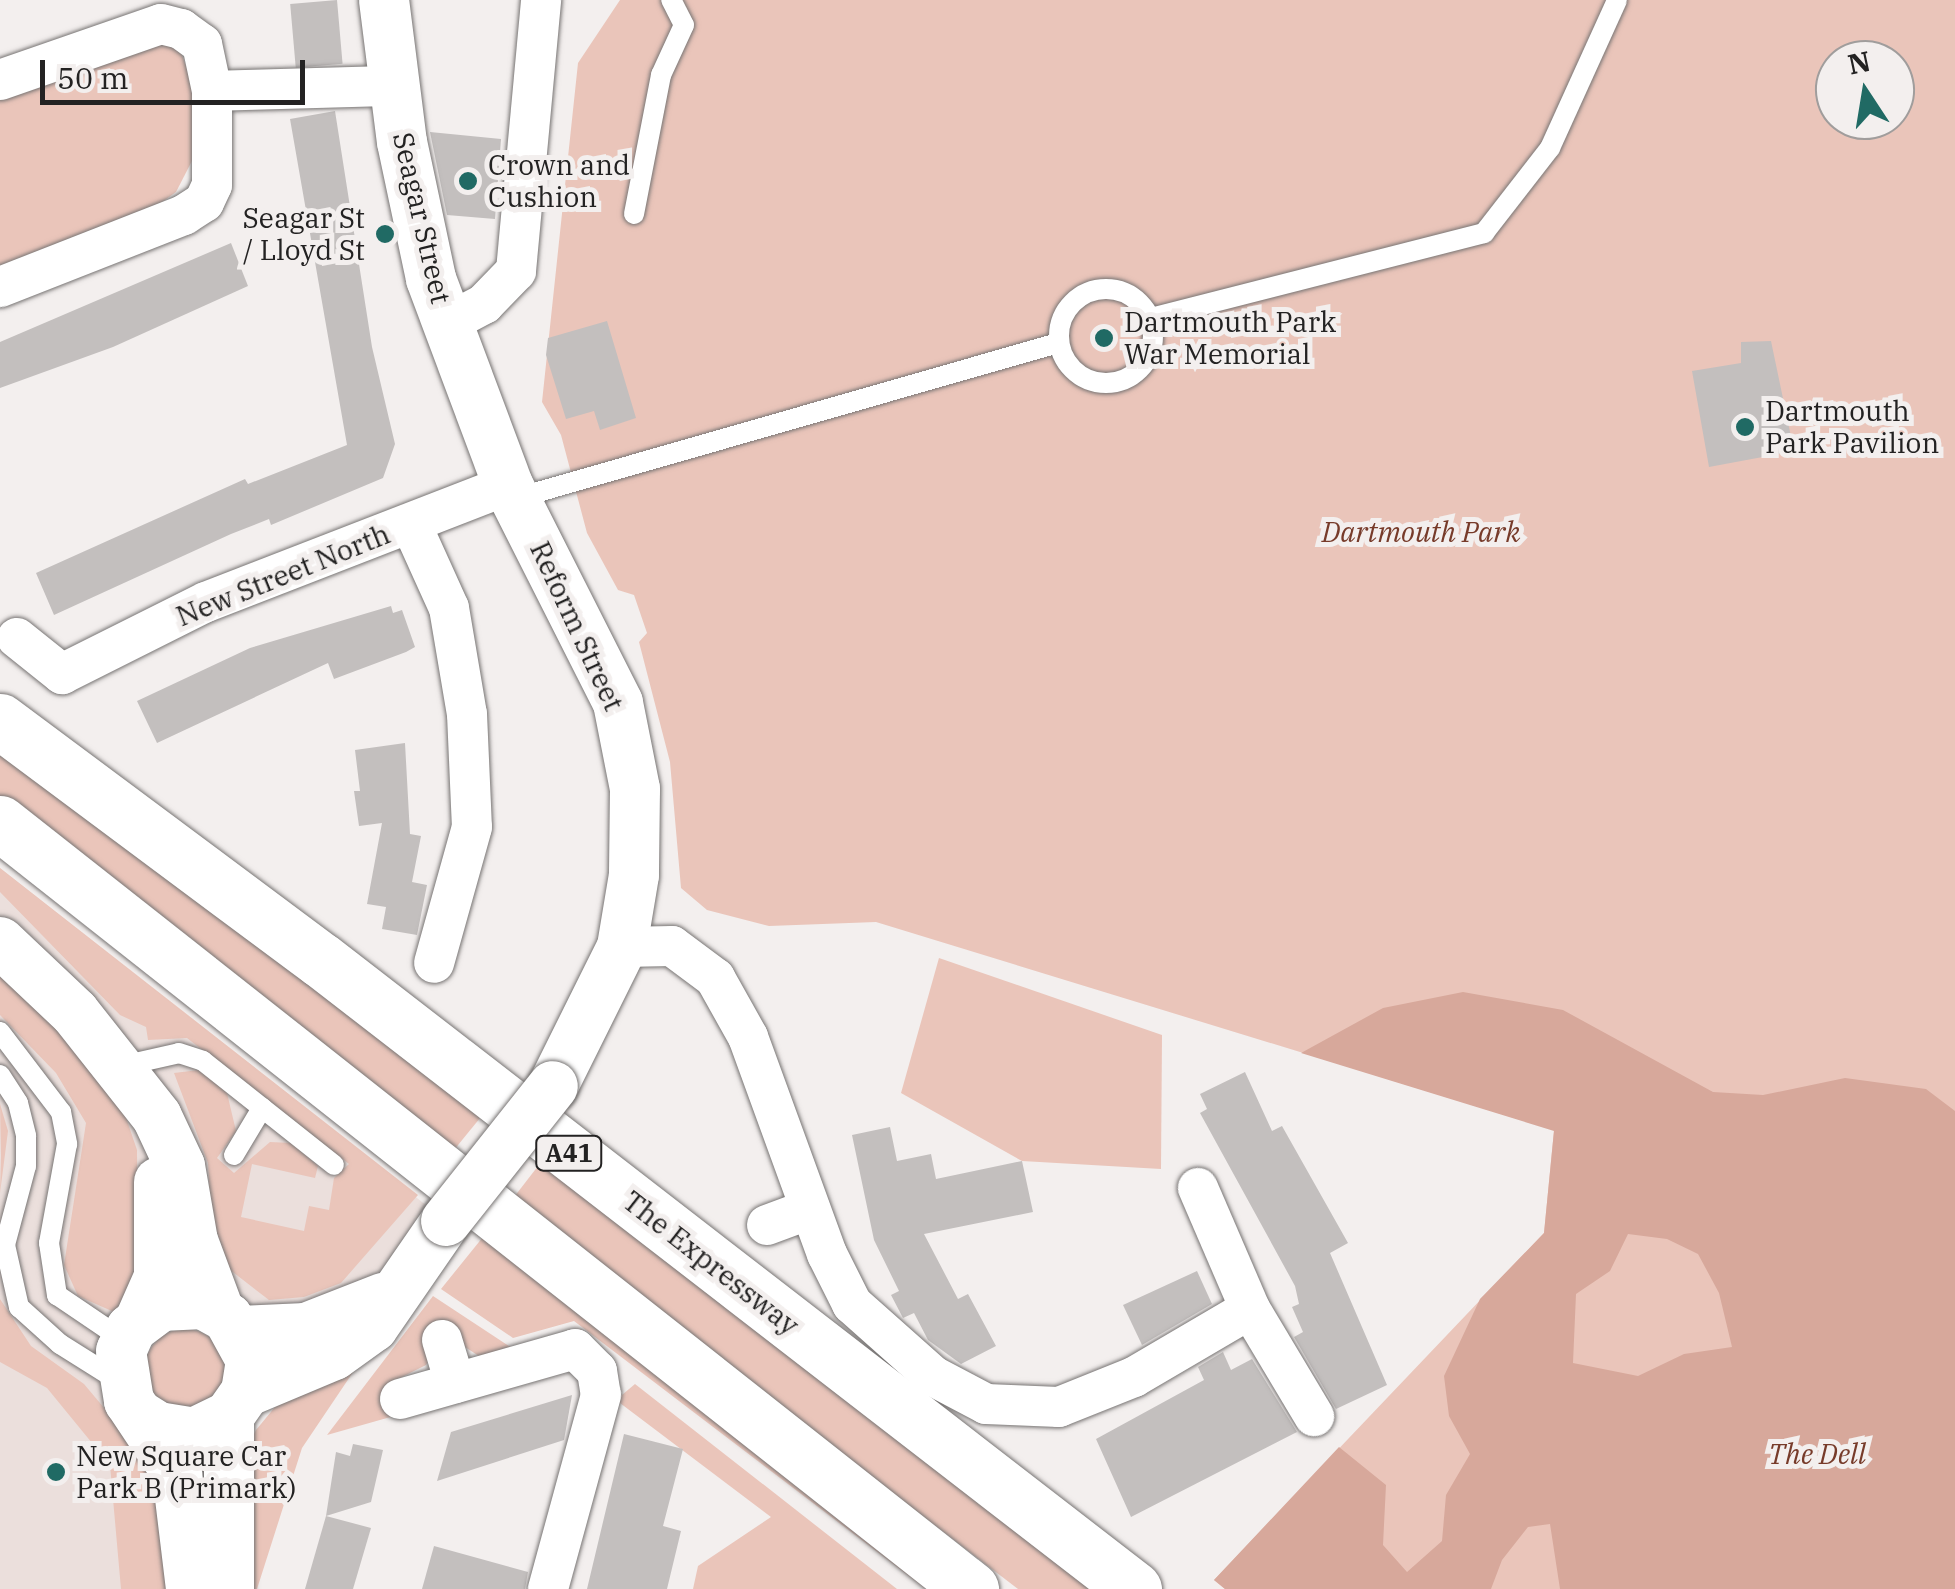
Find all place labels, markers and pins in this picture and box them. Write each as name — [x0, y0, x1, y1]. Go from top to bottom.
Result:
place label: Crown and Cushion — [488, 148, 630, 214]
marker: Crown and Cushion — [457, 170, 479, 192]
place label: Seagar St / Lloyd St — [242, 201, 365, 267]
marker: Seagar St / Lloyd St — [374, 223, 396, 245]
place label: Dartmouth Park War Memorial — [1124, 305, 1336, 371]
marker: Dartmouth Park War Memorial — [1093, 327, 1115, 349]
place label: Dartmouth Park Pavilion — [1765, 394, 1939, 460]
marker: Dartmouth Park Pavilion — [1734, 416, 1756, 438]
place label: New Square Car Park B (Primark) — [76, 1439, 296, 1505]
marker: New Square Car Park B (Primark) — [45, 1461, 67, 1483]

